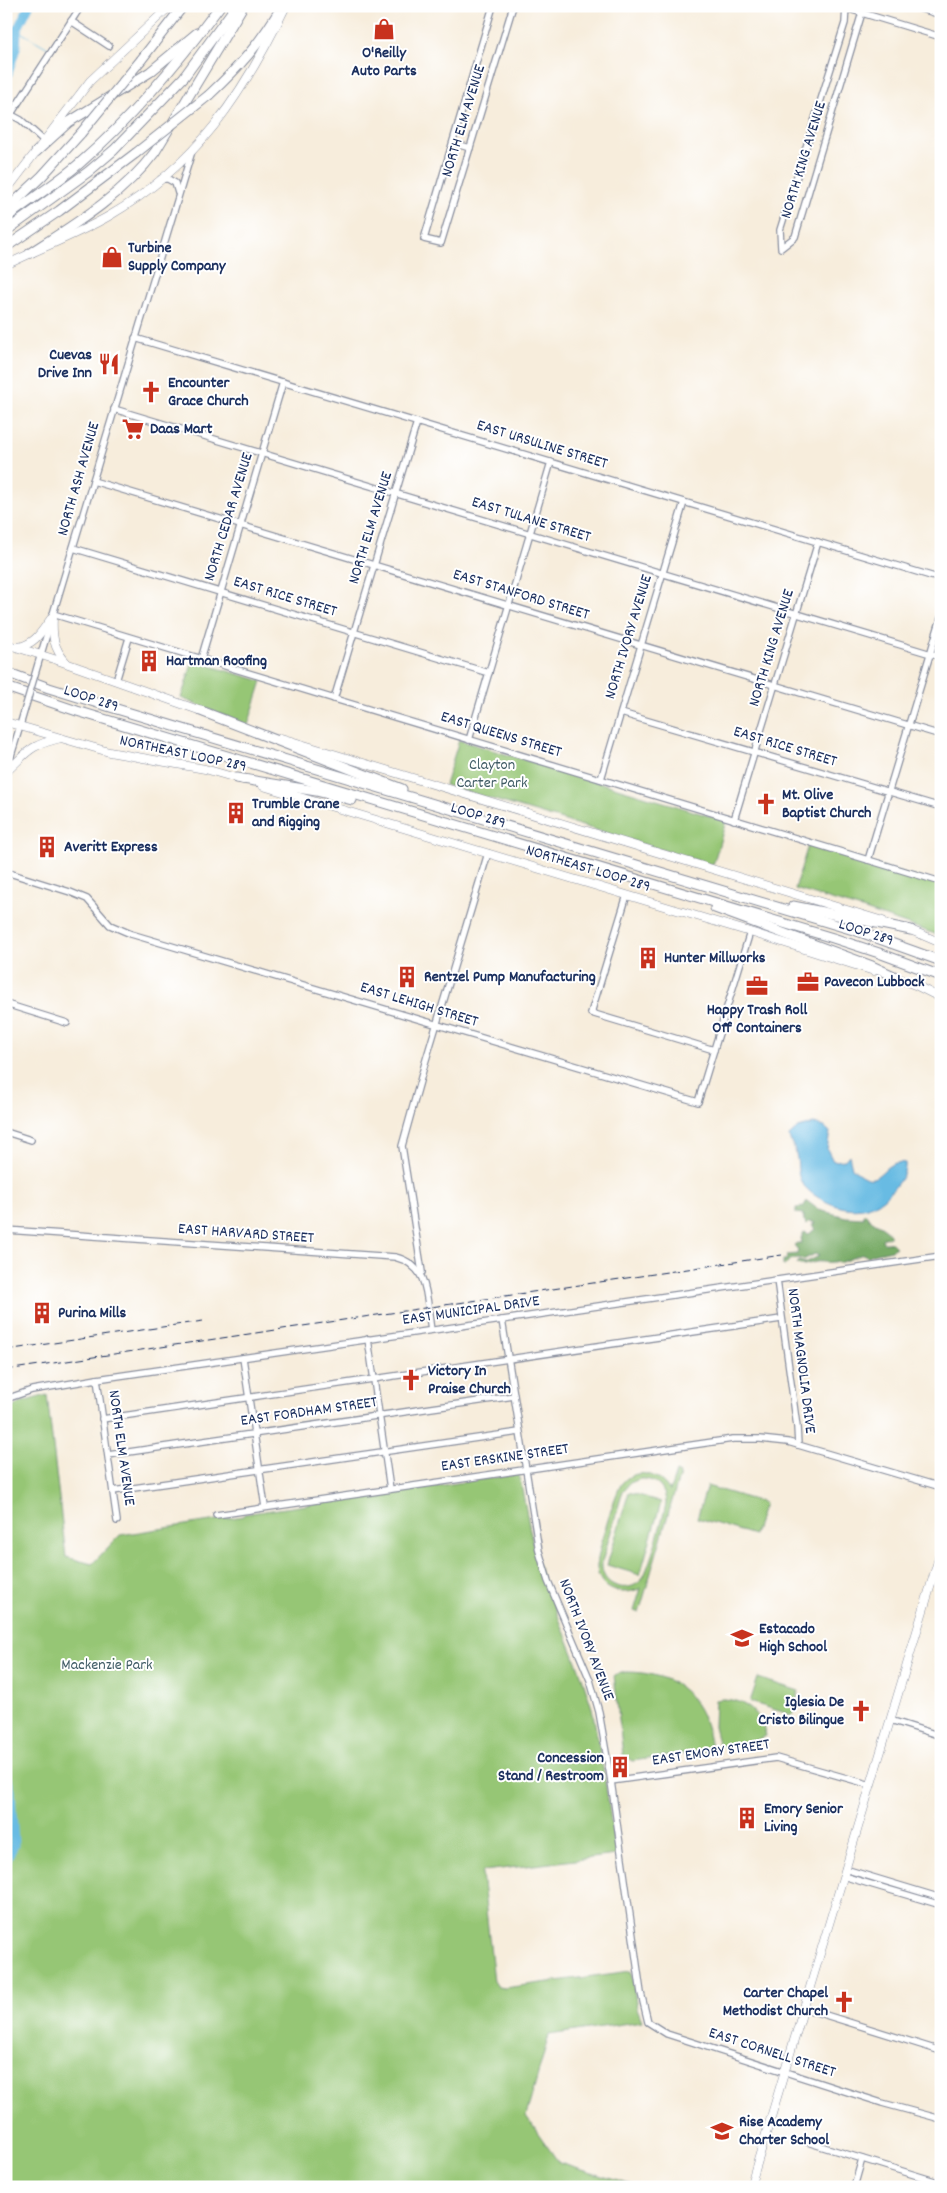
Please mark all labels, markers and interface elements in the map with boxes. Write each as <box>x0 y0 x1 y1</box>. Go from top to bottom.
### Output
shop icon: O'Reilly Auto Parts <box>371 16 397 42</box>
place label: O'Reilly Auto Parts <box>351 42 417 83</box>
street label: NORTH ELM AVENUE <box>436 61 492 180</box>
street label: NORTH KING AVENUE <box>775 98 833 222</box>
place label: Turbine Supply Company <box>128 237 227 278</box>
shop icon: Turbine Supply Company <box>99 244 125 270</box>
place label: Cuevas Drive Inn <box>38 344 92 385</box>
restaurant icon: Cuevas Drive Inn <box>96 351 122 377</box>
place label: Encounter Grace Church <box>168 372 248 413</box>
church icon: Encounter Grace Church <box>138 379 164 405</box>
street label: EAST URSULINE STREET <box>474 414 611 476</box>
supermarket icon: Daas Mart <box>120 416 146 442</box>
place label: Daas Mart <box>150 418 212 441</box>
street label: NORTH ASH AVENUE <box>52 419 106 539</box>
street label: NORTH CEDAR AVENUE <box>199 449 260 584</box>
street label: NORTH ELM AVENUE <box>343 468 399 587</box>
street label: EAST TULANE STREET <box>469 491 594 549</box>
street label: EAST STANFORD STREET <box>450 563 593 627</box>
street label: EAST RICE STREET <box>231 570 340 624</box>
street label: NORTH IVORY AVENUE <box>599 571 659 702</box>
street label: NORTH KING AVENUE <box>743 586 801 710</box>
building icon: Hartman Roofing <box>136 648 162 674</box>
place label: Hartman Roofing <box>166 650 267 673</box>
street label: LOOP 289 <box>61 679 121 719</box>
street label: EAST QUEENS STREET <box>438 706 565 765</box>
street label: EAST RICE STREET <box>731 720 840 774</box>
street label: NORTHEAST LOOP 289 <box>117 729 249 779</box>
park label: Clayton Carter Park <box>456 754 528 795</box>
place label: Mt. Olive Baptist Church <box>782 784 871 825</box>
church icon: Mt. Olive Baptist Church <box>753 791 779 817</box>
place label: Trumble Crane and Rigging <box>252 793 339 834</box>
street label: LOOP 289 <box>448 797 508 835</box>
building icon: Trumble Crane and Rigging <box>223 800 249 826</box>
building icon: Averitt Express <box>34 834 60 860</box>
place label: Averitt Express <box>64 836 158 859</box>
street label: NORTHEAST LOOP 289 <box>523 839 653 899</box>
street label: LOOP 289 <box>836 913 896 953</box>
building icon: Hunter Millworks <box>635 945 661 971</box>
place label: Hunter Millworks <box>664 947 766 970</box>
building icon: Rentzel Pump Manufacturing <box>394 964 420 990</box>
place label: Rentzel Pump Manufacturing <box>424 966 596 989</box>
office icon: Pavecon Lubbock <box>795 969 821 995</box>
place label: Pavecon Lubbock <box>824 971 925 994</box>
office icon: Happy Trash Roll Off Containers <box>744 973 770 999</box>
street label: EAST LEHIGH STREET <box>357 976 481 1034</box>
place label: Happy Trash Roll Off Containers <box>707 999 808 1040</box>
street label: EAST HARVARD STREET <box>177 1218 315 1250</box>
street label: NORTH MAGNOLIA DRIVE <box>781 1287 821 1436</box>
street label: EAST MUNICIPAL DRIVE <box>401 1290 542 1332</box>
building icon: Purina Mills <box>29 1300 55 1326</box>
place label: Purina Mills <box>58 1302 127 1325</box>
place label: Victory In Praise Church <box>428 1360 511 1401</box>
church icon: Victory In Praise Church <box>398 1367 424 1393</box>
street label: NORTH ELM AVENUE <box>102 1389 141 1508</box>
street label: EAST FORDHAM STREET <box>239 1391 379 1433</box>
street label: EAST ERSKINE STREET <box>440 1438 571 1478</box>
street label: NORTH IVORY AVENUE <box>552 1576 620 1705</box>
place label: Estacado High School <box>759 1618 827 1659</box>
school or university icon: Estacado High School <box>729 1625 755 1651</box>
park label: Mackenzie Park <box>61 1654 153 1677</box>
place label: Iglesia De Cristo Bilingue <box>758 1691 844 1732</box>
church icon: Iglesia De Cristo Bilingue <box>848 1698 874 1724</box>
street label: EAST EMORY STREET <box>651 1733 772 1773</box>
place label: Concession Stand / Restroom <box>498 1747 604 1788</box>
building icon: Concession Stand / Restroom <box>607 1754 633 1780</box>
place label: Emory Senior Living <box>764 1798 844 1839</box>
building icon: Emory Senior Living <box>734 1805 760 1831</box>
place label: Carter Chapel Methodist Church <box>723 1982 828 2023</box>
church icon: Carter Chapel Methodist Church <box>831 1989 857 2015</box>
street label: EAST CORNELL STREET <box>706 2022 839 2085</box>
place label: Rise Academy Charter School <box>739 2111 829 2152</box>
school or university icon: Rise Academy Charter School <box>709 2118 735 2144</box>

